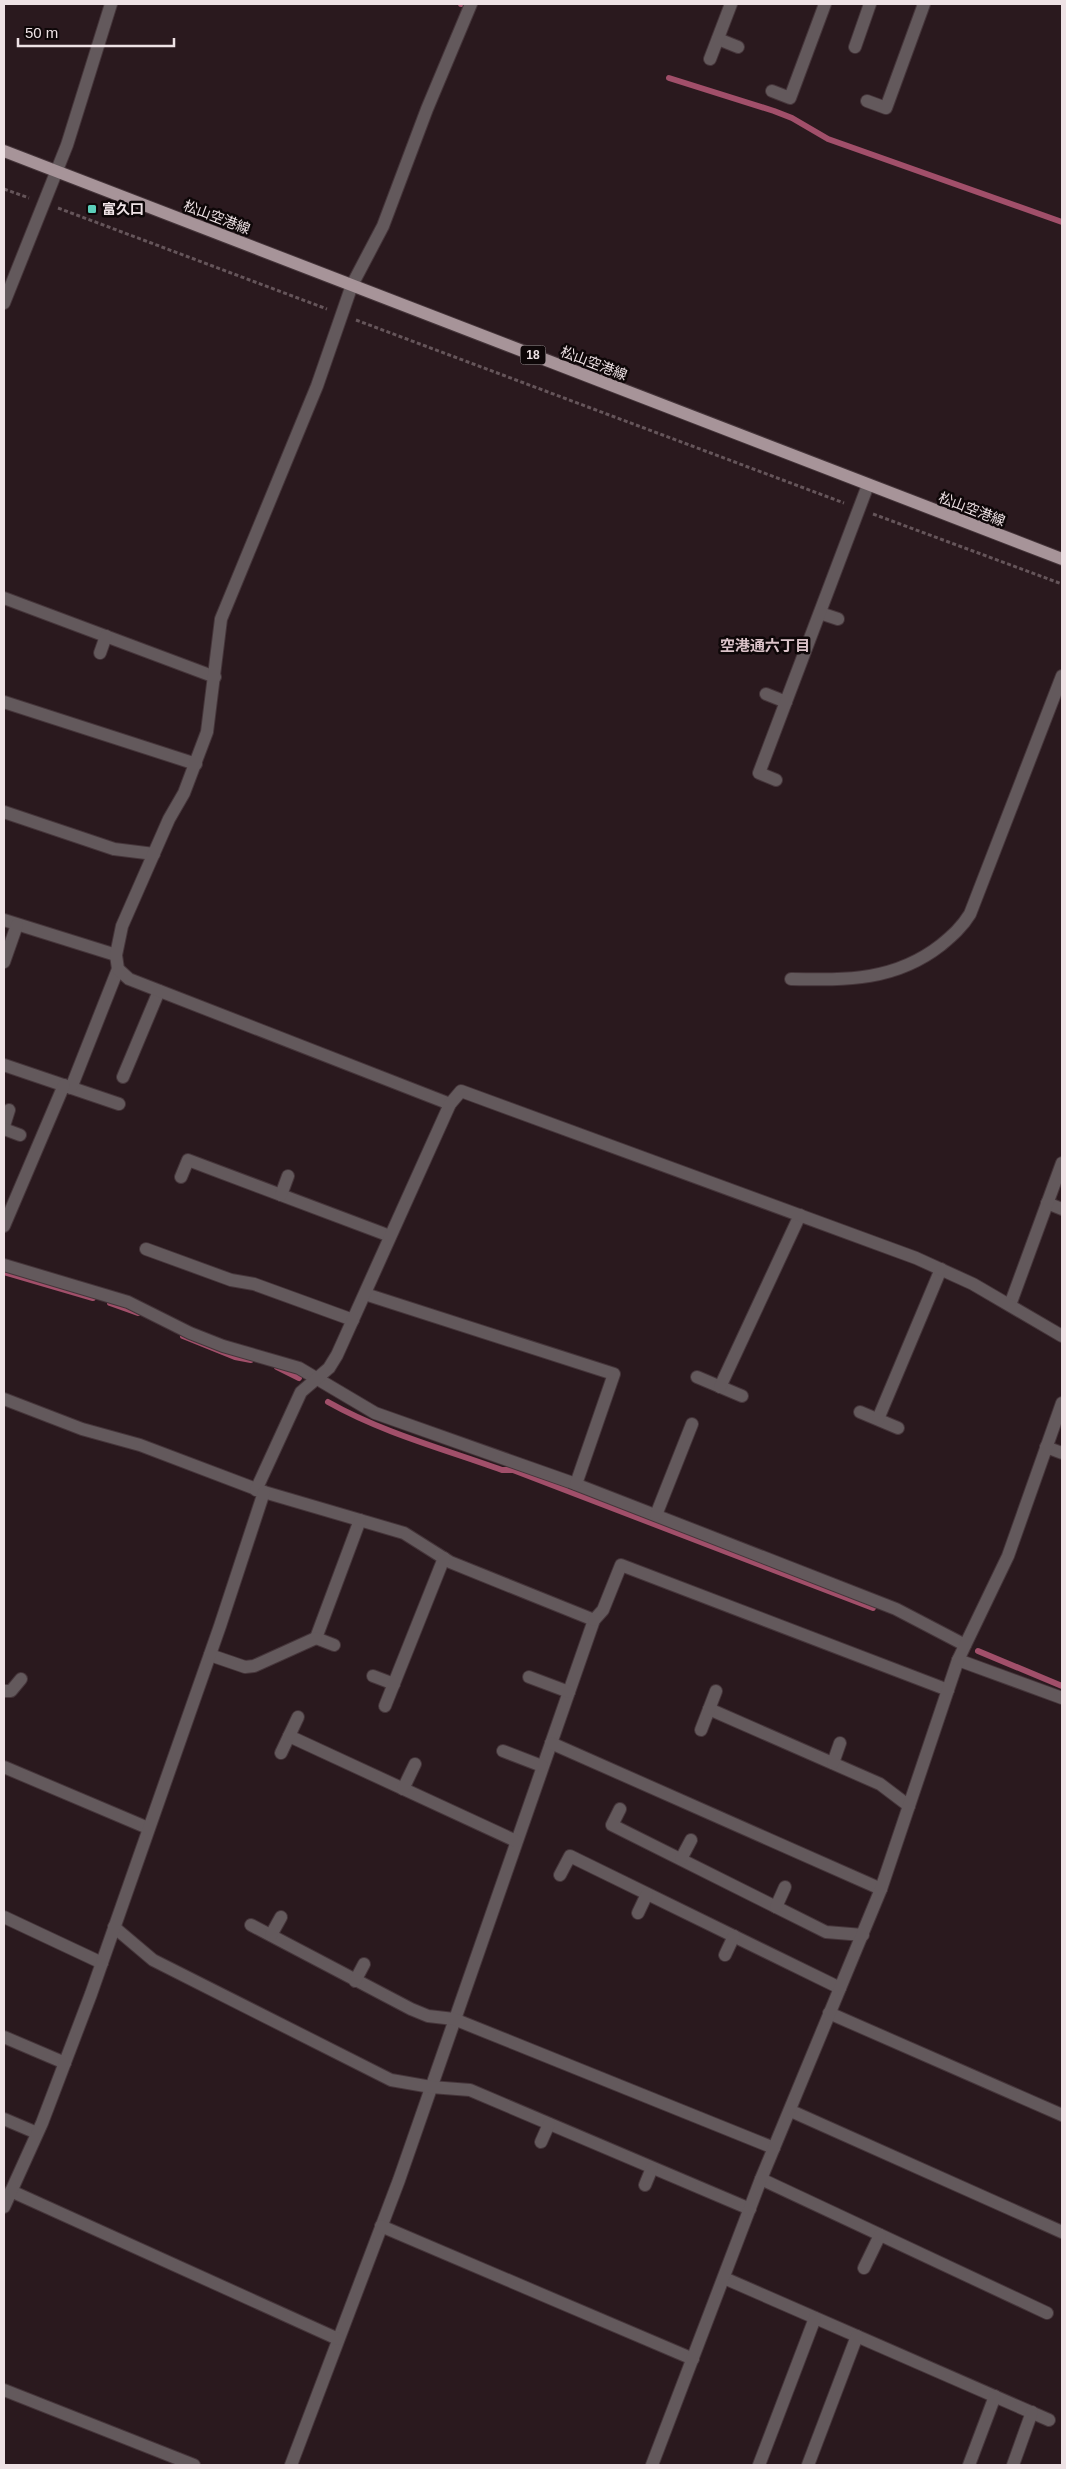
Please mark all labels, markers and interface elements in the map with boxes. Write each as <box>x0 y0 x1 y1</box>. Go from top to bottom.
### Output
scale bar <box>18 15 174 47</box>
text: 50 m <box>25 24 58 41</box>
street label: 松山空港線 <box>181 197 253 237</box>
place label: 富久口 <box>102 201 144 217</box>
marker: 富久口 <box>86 203 98 215</box>
street label: 松山空港線 <box>558 343 630 383</box>
road number: 18 <box>520 346 546 364</box>
street label: 松山空港線 <box>936 489 1008 529</box>
district label: 空港通六丁目 <box>720 637 810 654</box>

